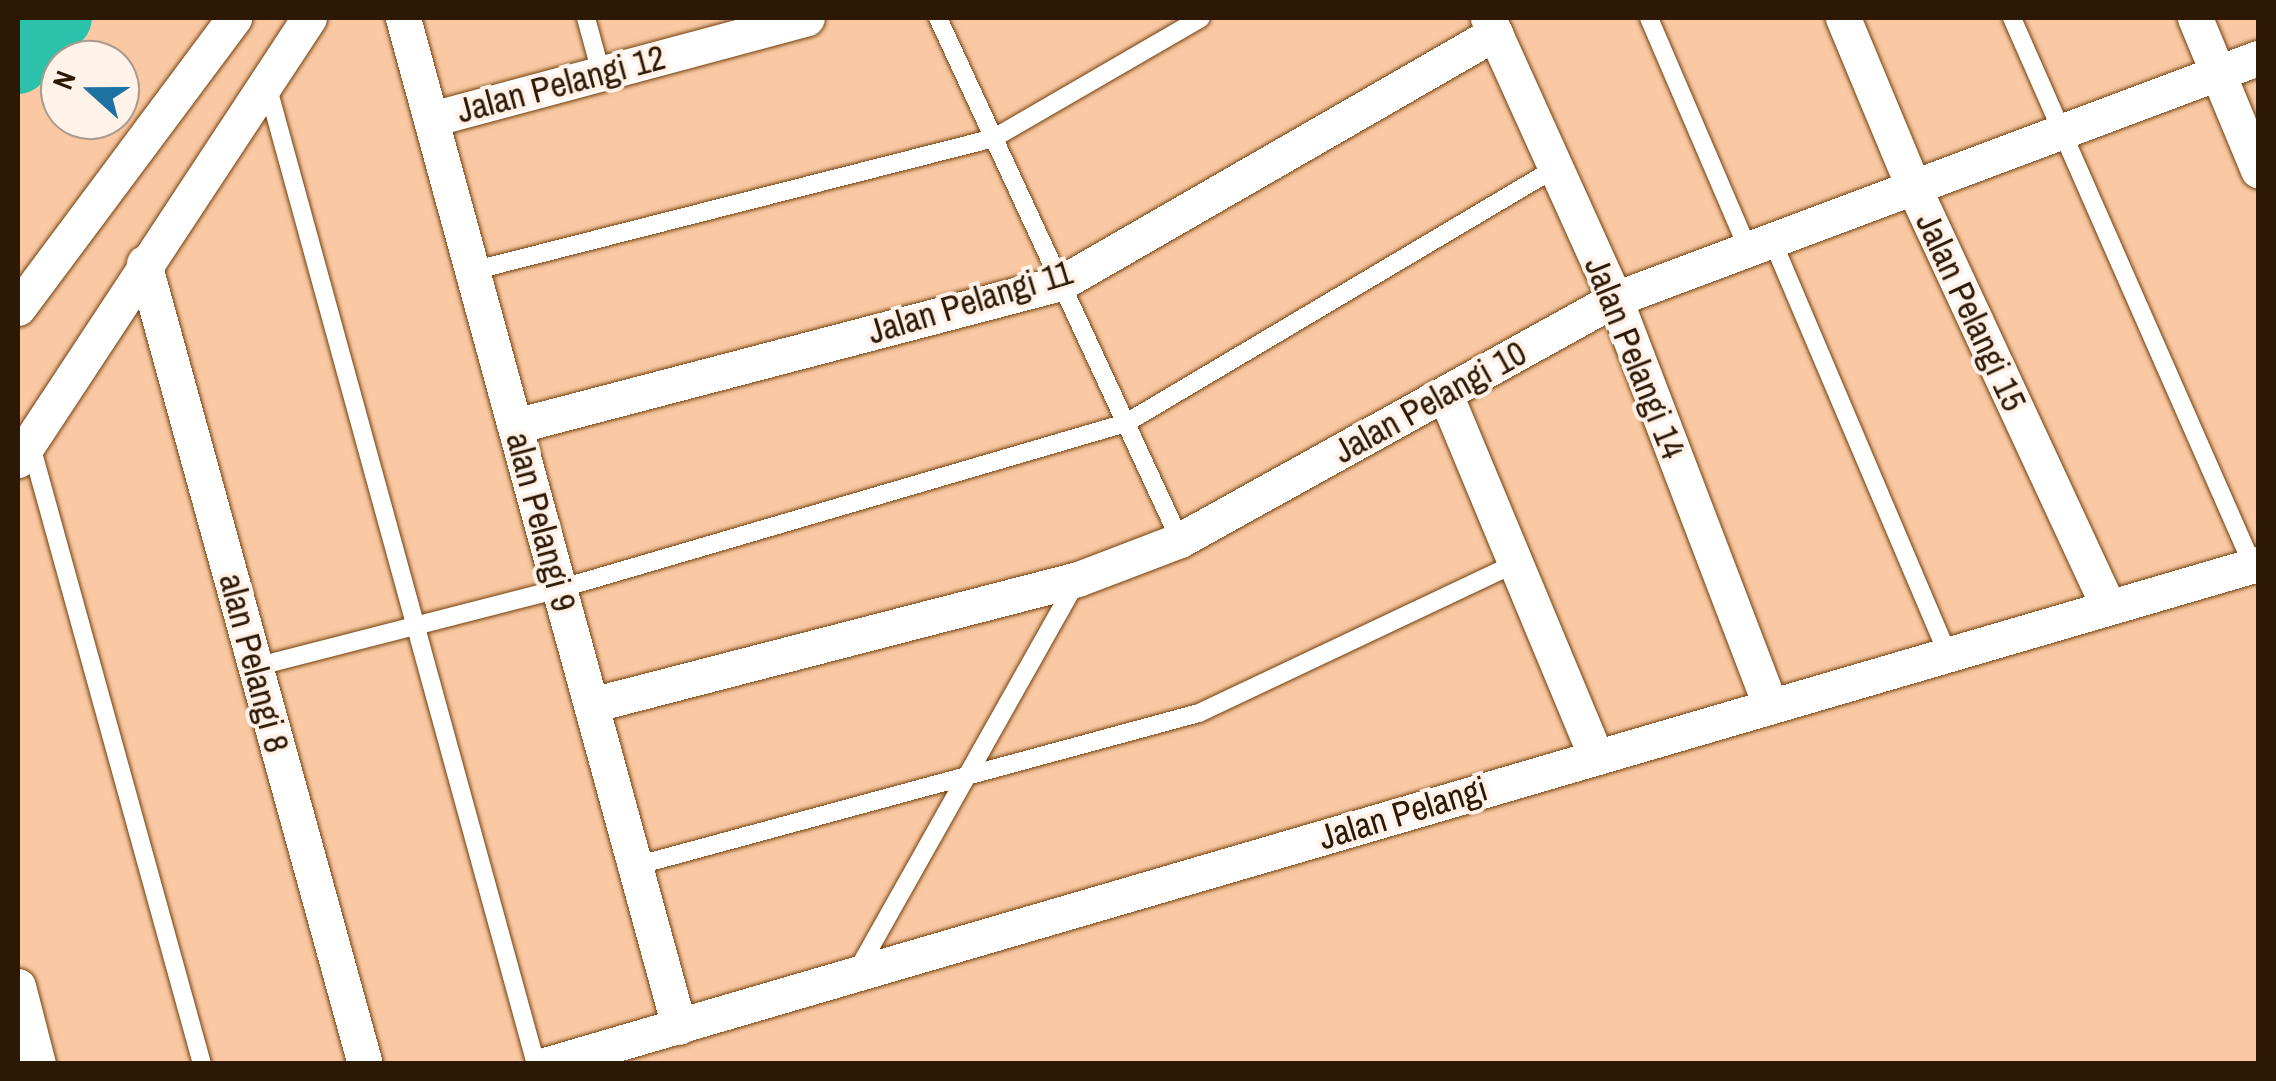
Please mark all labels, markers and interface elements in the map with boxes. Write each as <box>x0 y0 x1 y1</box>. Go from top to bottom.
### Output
street label: Jalan Pelangi 12 <box>452 36 670 132</box>
north arrow <box>40 40 140 140</box>
text: N <box>43 65 85 95</box>
street label: Jalan Pelangi 15 <box>1907 206 2035 418</box>
street label: Jalan Pelangi 11 <box>863 251 1077 353</box>
street label: Jalan Pelangi 14 <box>1575 251 1695 465</box>
street label: Jalan Pelangi 10 <box>1326 332 1534 472</box>
street label: alan Pelangi 9 <box>497 428 585 616</box>
street label: alan Pelangi 8 <box>210 569 298 757</box>
street label: Jalan Pelangi <box>1314 767 1492 859</box>

